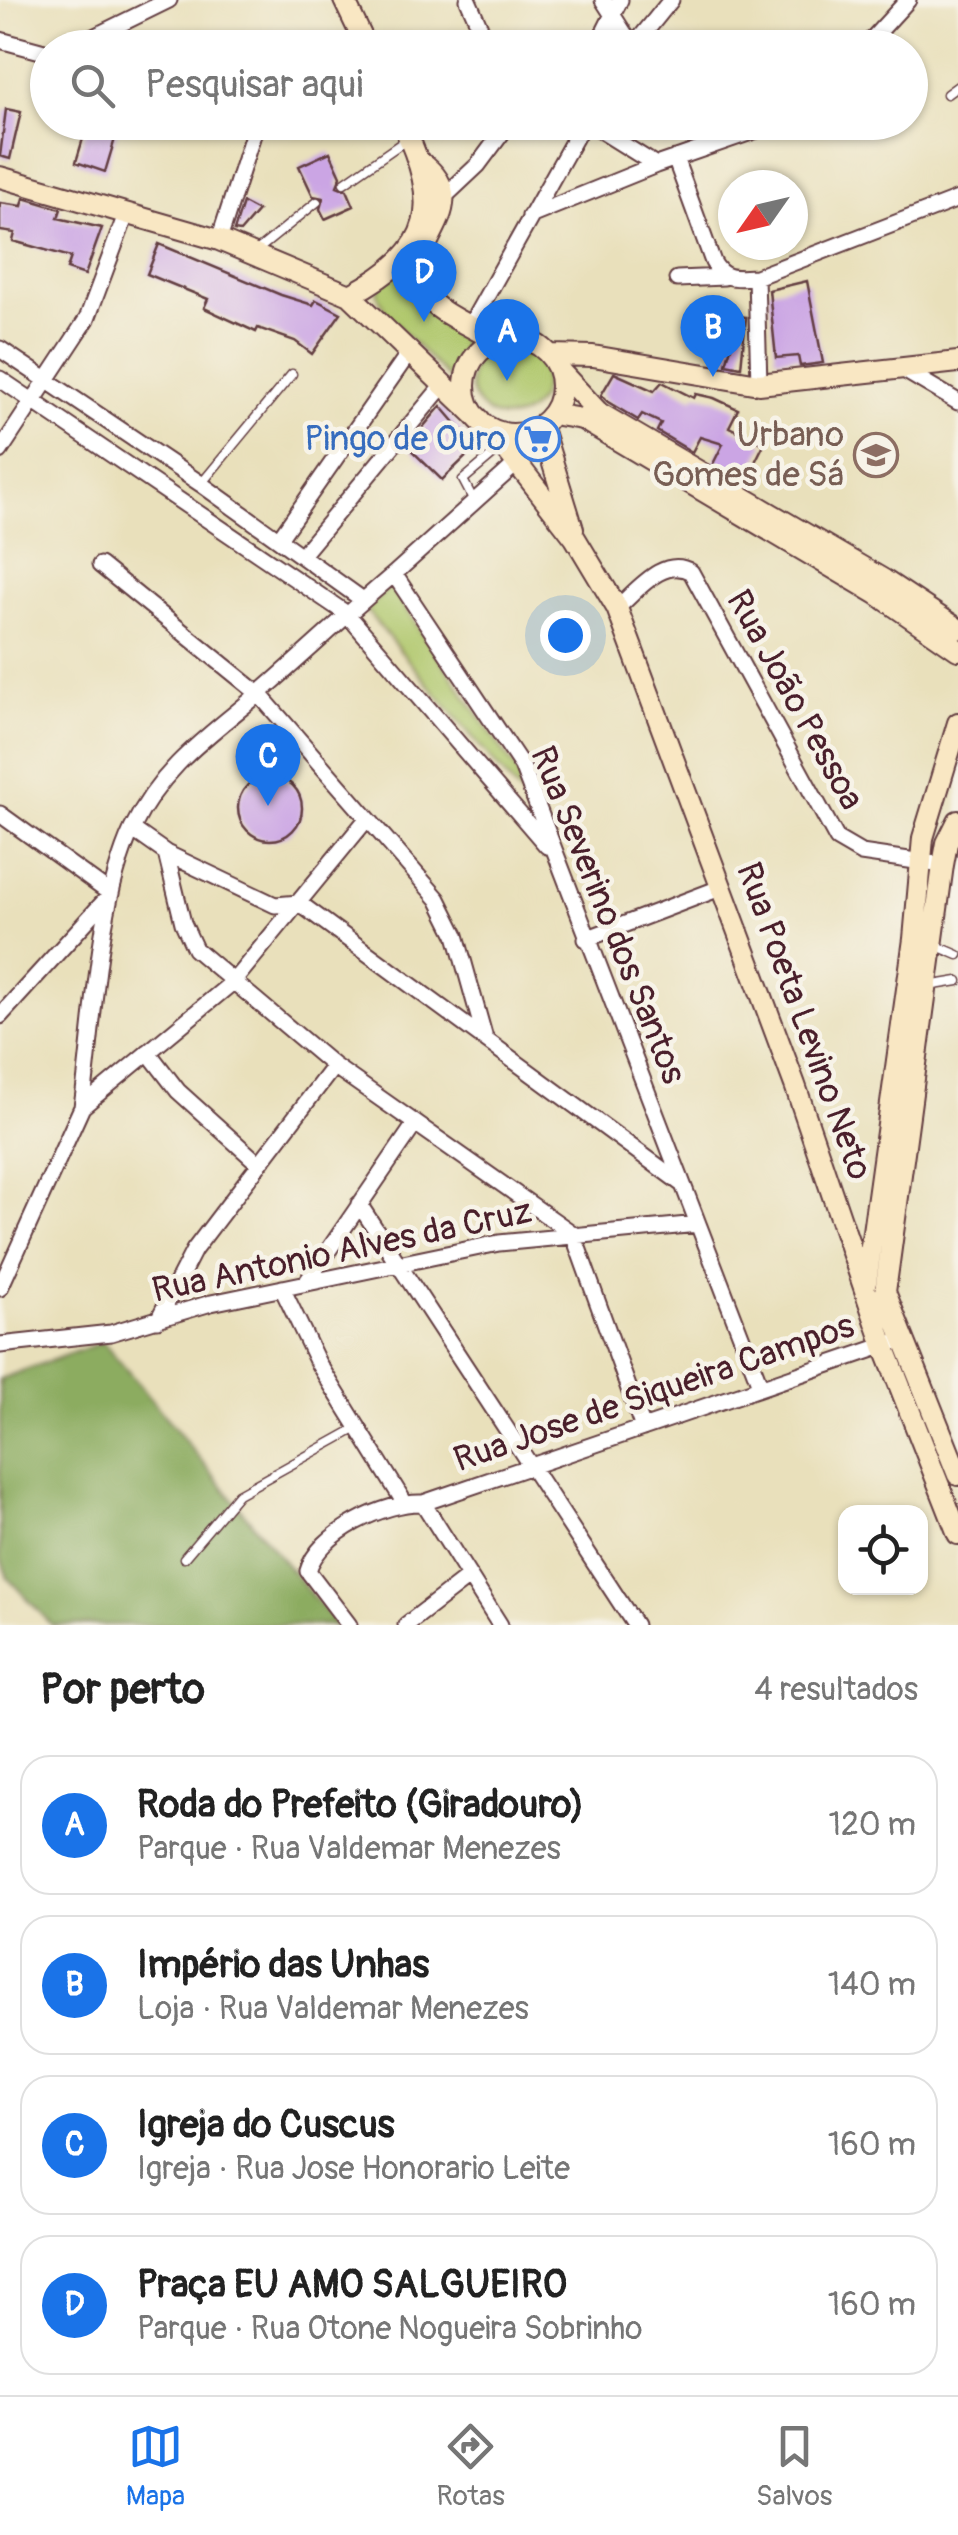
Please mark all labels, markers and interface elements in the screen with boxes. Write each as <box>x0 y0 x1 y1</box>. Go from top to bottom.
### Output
search box <box>30 30 928 140</box>
icon: search <box>65 58 120 113</box>
text: Pesquisar aqui <box>145 61 363 109</box>
north arrow <box>718 170 808 260</box>
pin: D <box>392 240 456 322</box>
pin: B <box>680 294 746 377</box>
pin: A <box>474 298 540 381</box>
place label: Urbano Gomes de Sá <box>652 413 844 497</box>
supermarket icon: Pingo de Ouro <box>515 416 561 462</box>
place label: Pingo de Ouro <box>304 417 506 461</box>
school or university icon: Urbano Gomes de Sá <box>853 432 899 478</box>
street label: Rua João Pessoa <box>716 582 874 818</box>
your location <box>540 610 591 661</box>
pin: C <box>236 724 300 806</box>
street label: Rua Severino dos Santos <box>520 740 696 1090</box>
street label: Rua Poeta Levino Neto <box>726 856 882 1186</box>
street label: Rua Antonio Alves da Cruz <box>148 1189 536 1313</box>
street label: Rua Jose de Siqueira Campos <box>448 1304 860 1482</box>
map controls <box>838 1505 928 1595</box>
button: locate <box>838 1505 928 1595</box>
text: Por perto <box>40 1664 205 1716</box>
text: 4 resultados <box>754 1670 918 1710</box>
text: Roda do Prefeito (Giradouro) <box>137 1781 584 1829</box>
text: A <box>64 1805 85 1845</box>
text: 120 m <box>828 1805 916 1845</box>
text: Parque · Rua Valdemar Menezes <box>137 1829 561 1869</box>
text: Império das Unhas <box>137 1941 429 1989</box>
text: B <box>65 1965 84 2005</box>
text: 140 m <box>828 1965 916 2005</box>
text: Loja · Rua Valdemar Menezes <box>137 1989 529 2029</box>
text: Igreja do Cuscus <box>137 2101 395 2149</box>
text: C <box>65 2125 84 2165</box>
text: 160 m <box>828 2125 916 2165</box>
text: Igreja · Rua Jose Honorario Leite <box>137 2149 570 2189</box>
text: Praça EU AMO SALGUEIRO <box>137 2261 567 2309</box>
text: D <box>64 2285 85 2325</box>
text: 160 m <box>828 2285 916 2325</box>
text: Parque · Rua Otone Nogueira Sobrinho <box>137 2309 643 2349</box>
tab: Mapa <box>126 2419 185 2514</box>
tab: Rotas <box>437 2419 505 2514</box>
tab: Salvos <box>756 2419 832 2514</box>

